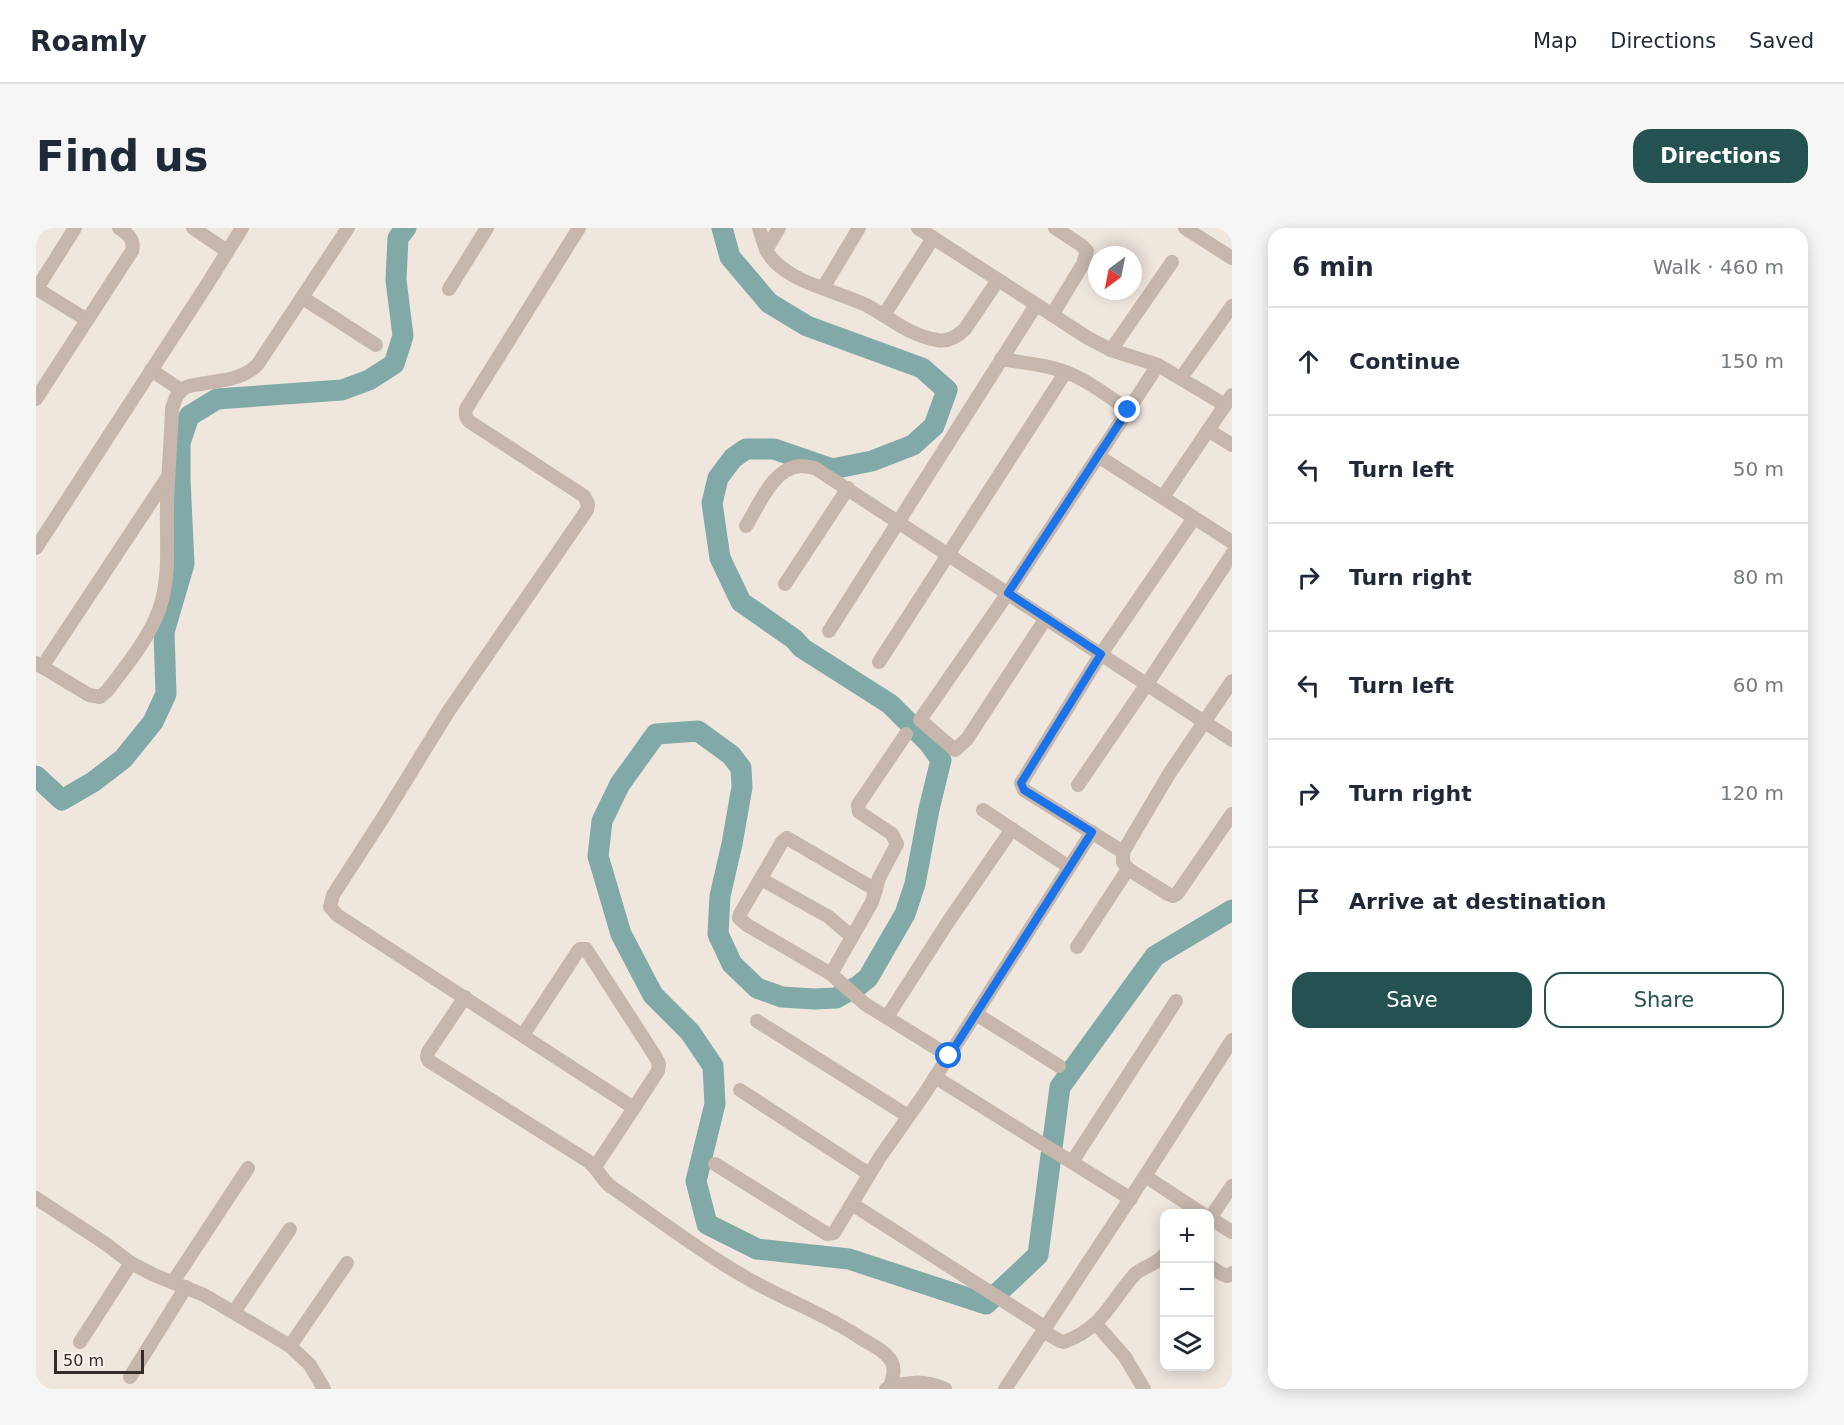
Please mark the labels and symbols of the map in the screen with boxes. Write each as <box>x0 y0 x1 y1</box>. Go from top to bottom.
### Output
north arrow <box>1088 246 1142 300</box>
route end <box>1114 396 1140 422</box>
route start <box>935 1042 961 1068</box>
scale bar <box>54 1347 144 1374</box>

